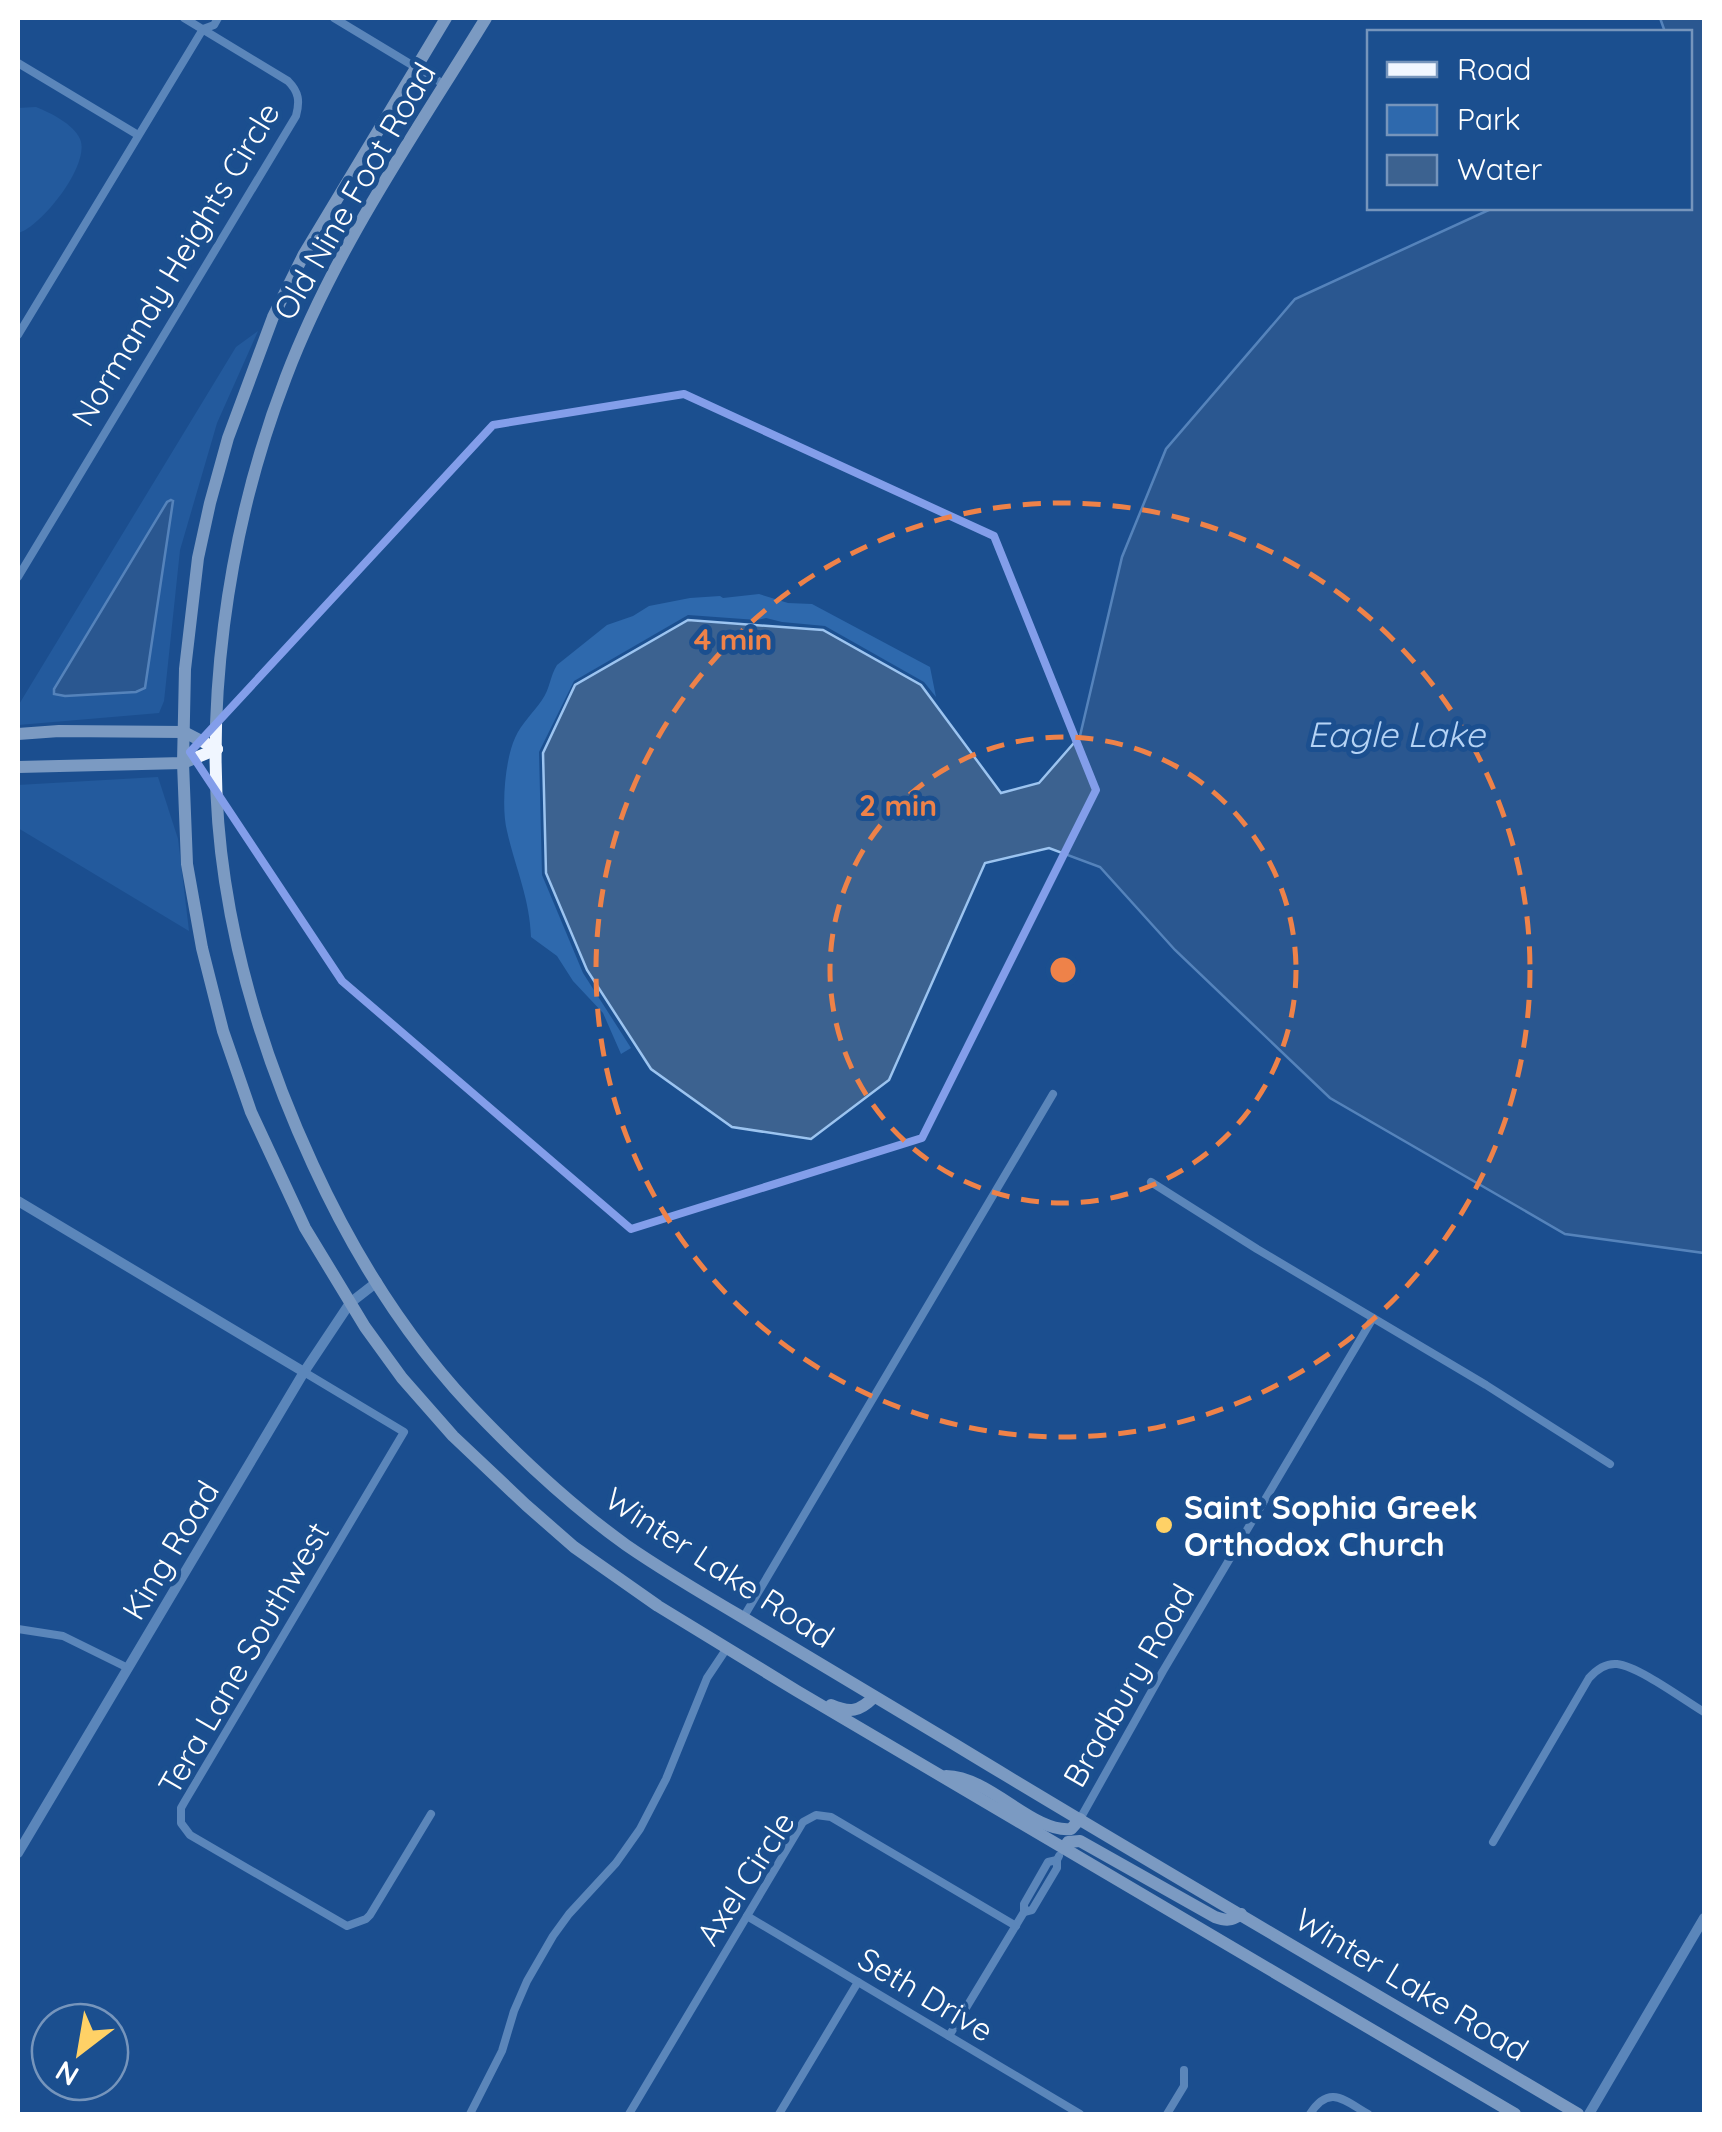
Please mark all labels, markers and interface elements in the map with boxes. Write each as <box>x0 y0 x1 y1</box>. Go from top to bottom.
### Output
legend <box>1367 30 1692 210</box>
text: Road <box>1457 50 1531 88</box>
street label: Old Nine Foot Road <box>264 55 444 327</box>
street label: Normandy Heights Circle <box>62 95 288 433</box>
text: Park <box>1457 100 1521 138</box>
text: Water <box>1457 150 1543 188</box>
text: 4 min <box>694 620 772 658</box>
water label: Eagle Lake <box>1307 712 1486 756</box>
text: 2 min <box>859 786 937 824</box>
centre of rings <box>1045 952 1081 988</box>
street label: King Road <box>113 1473 227 1627</box>
street label: Winter Lake Road <box>598 1478 842 1656</box>
place label: Saint Sophia Greek Orthodox Church <box>1184 1487 1478 1564</box>
marker: Saint Sophia Greek Orthodox Church <box>1153 1514 1175 1536</box>
street label: Tera Lane Southwest <box>149 1515 337 1801</box>
street label: Bradbury Road <box>1054 1576 1202 1794</box>
street label: Axel Circle <box>687 1804 803 1952</box>
street label: Winter Lake Road <box>1288 1899 1536 2069</box>
street label: Seth Drive <box>851 1938 1001 2050</box>
north arrow <box>30 2002 130 2102</box>
text: N <box>49 2054 85 2094</box>

